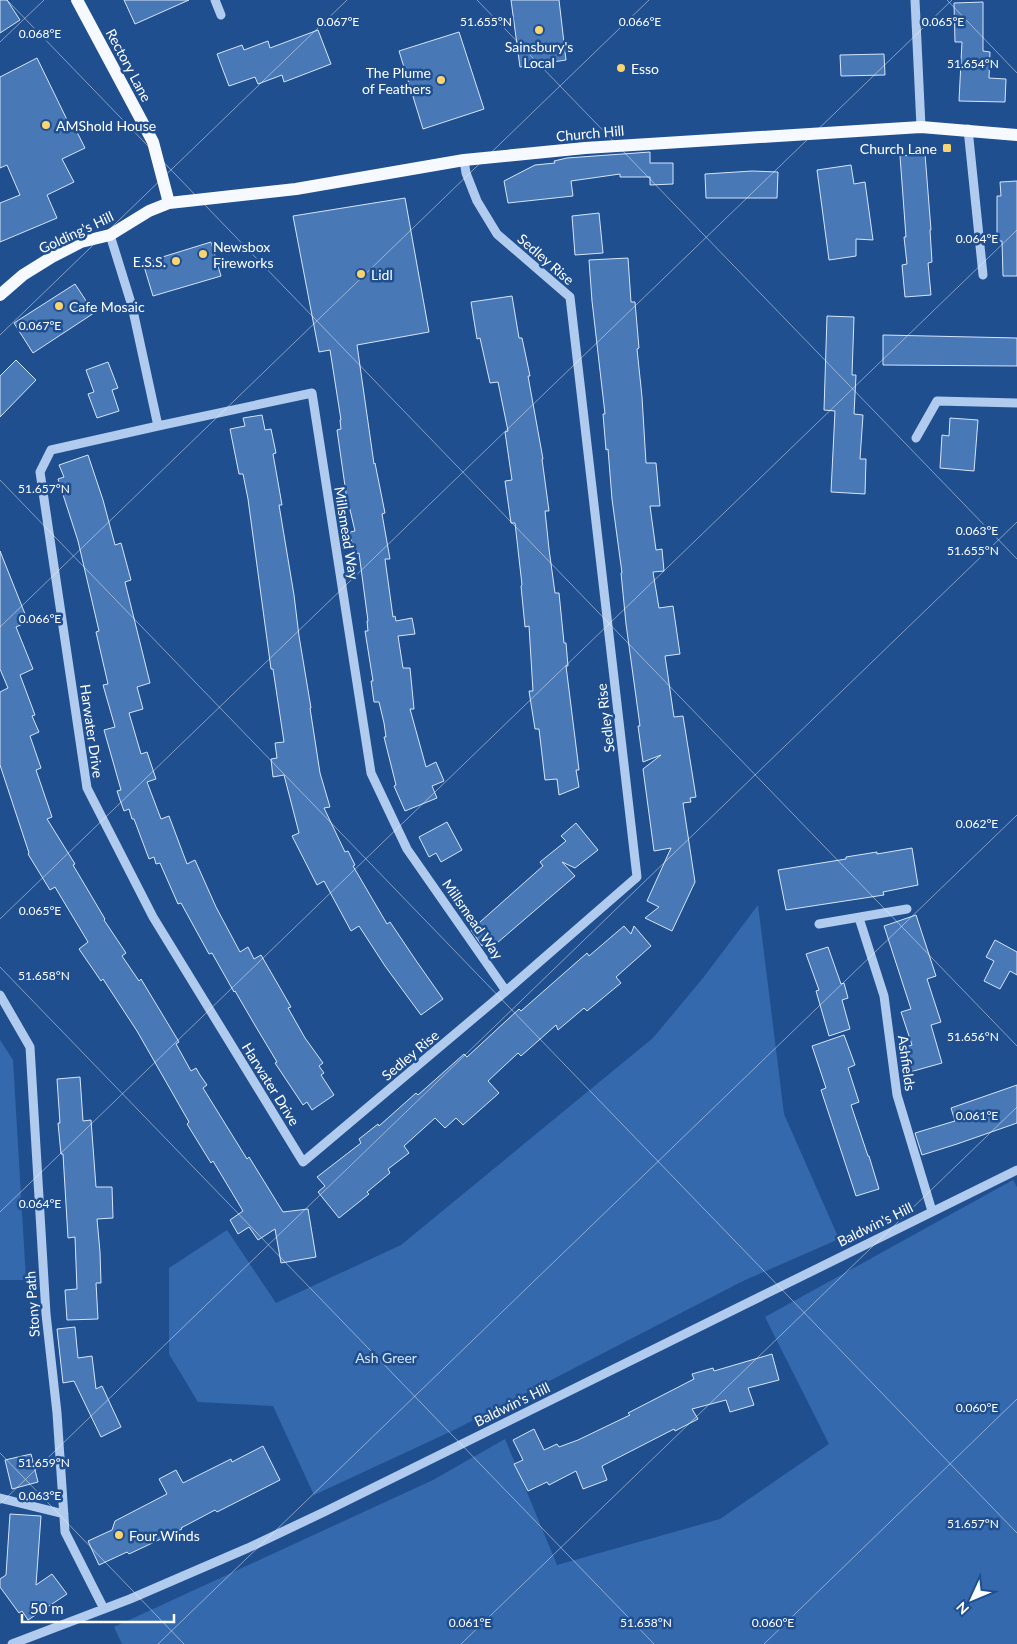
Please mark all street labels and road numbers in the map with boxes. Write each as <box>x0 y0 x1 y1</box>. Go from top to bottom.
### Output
street label: Rectory Lane <box>103 26 155 104</box>
street label: Church Hill <box>555 122 625 144</box>
street label: Golding's Hill <box>36 207 116 257</box>
street label: Sedley Rise <box>514 230 578 288</box>
street label: Millsmead Way <box>331 485 363 581</box>
street label: Harwater Drive <box>77 683 107 779</box>
street label: Sedley Rise <box>592 683 618 753</box>
street label: Millsmead Way <box>439 876 507 963</box>
street label: Sedley Rise <box>378 1026 442 1084</box>
street label: Ashfields <box>895 1034 919 1092</box>
street label: Harwater Drive <box>239 1039 303 1129</box>
street label: Baldwin's Hill <box>834 1198 916 1250</box>
street label: Stony Path <box>21 1270 43 1338</box>
street label: Baldwin's Hill <box>471 1378 553 1430</box>

